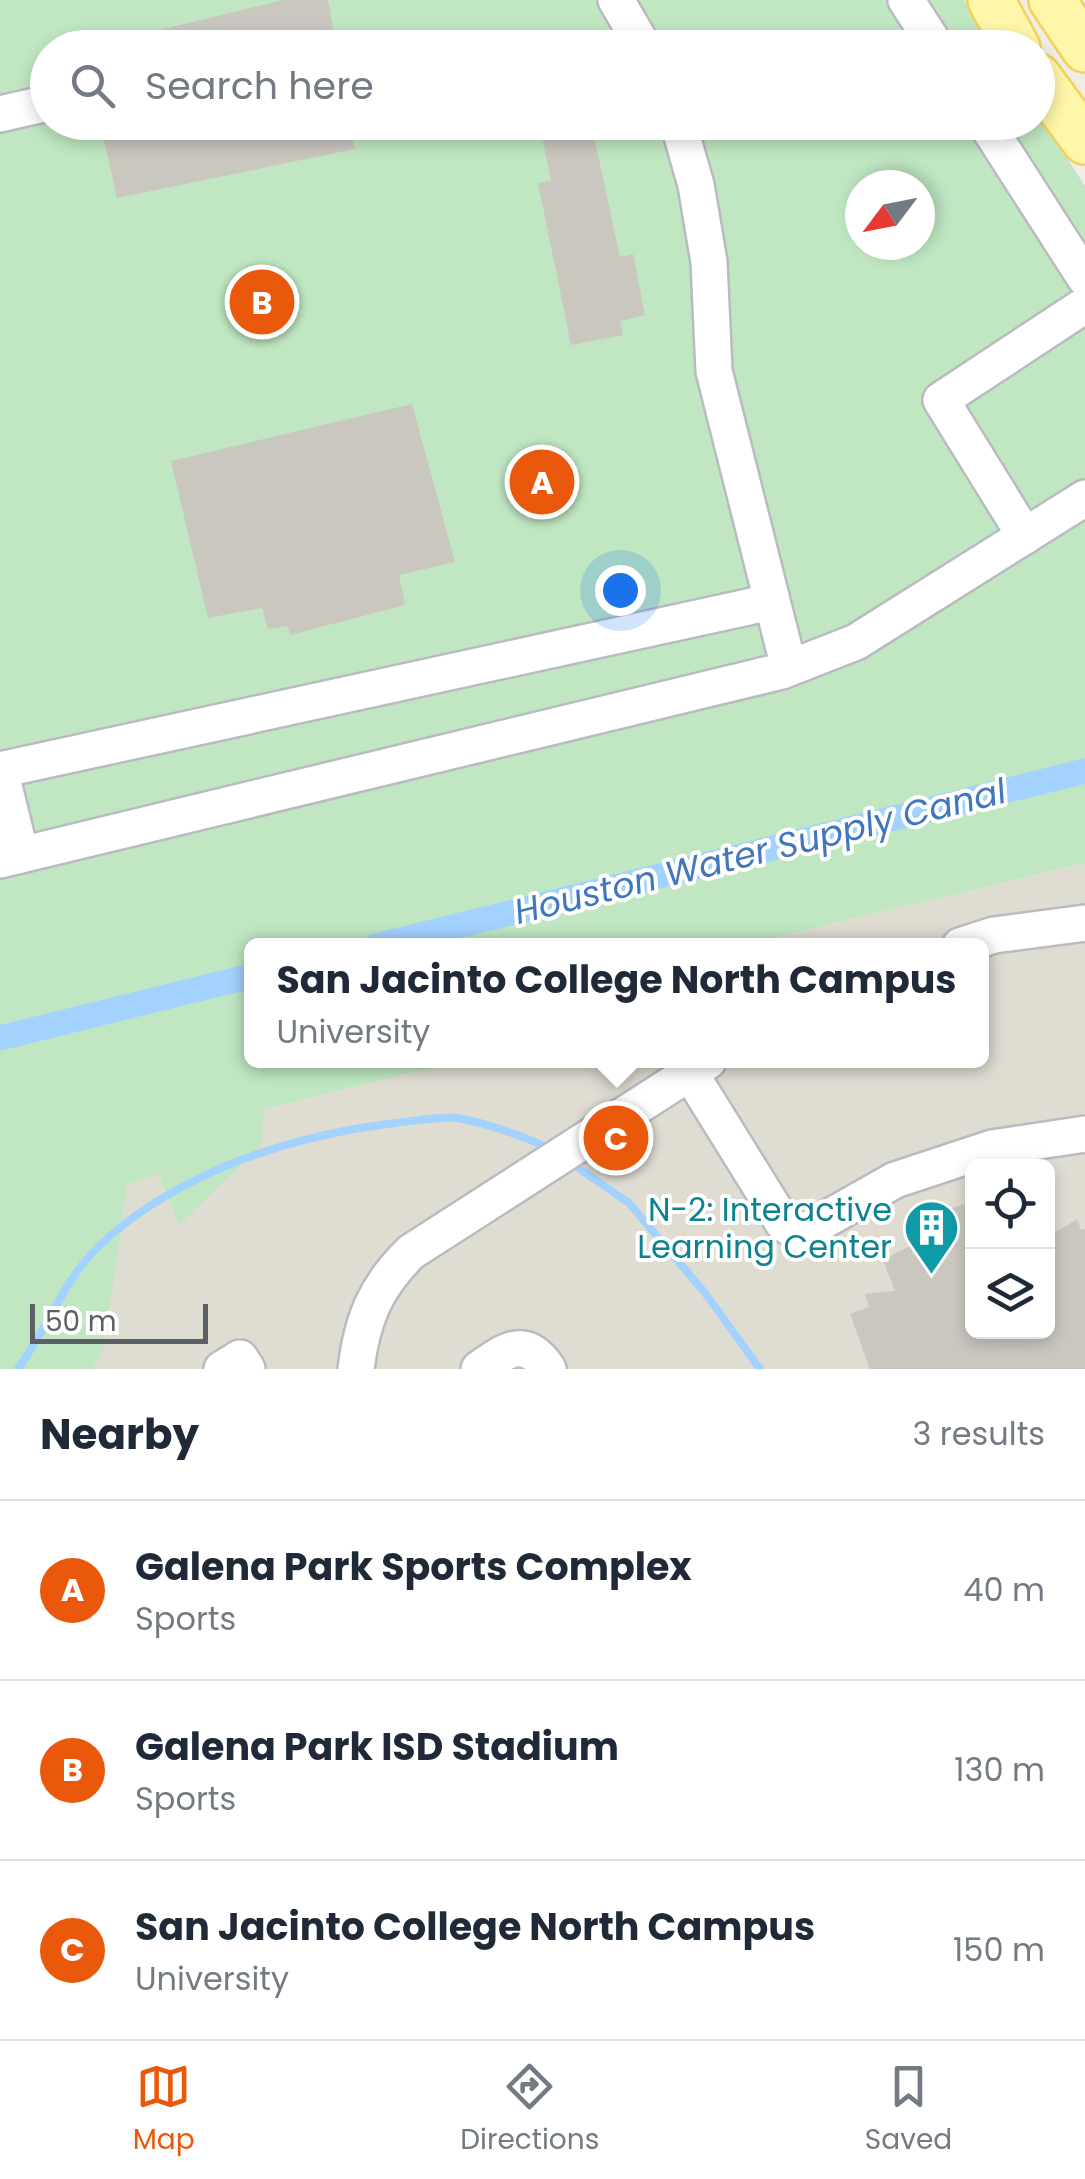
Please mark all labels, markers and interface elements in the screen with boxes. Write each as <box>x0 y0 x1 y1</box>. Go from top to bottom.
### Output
search box <box>30 30 1055 140</box>
icon: search <box>65 58 120 113</box>
text: Search here <box>145 59 374 112</box>
north arrow <box>845 170 935 260</box>
pin: B <box>230 264 294 340</box>
pin: A <box>510 444 574 520</box>
your location <box>595 565 646 616</box>
water label: Houston Water Supply Canal <box>509 766 1011 936</box>
popup <box>244 938 989 1068</box>
text: San Jacinto College North Campus <box>276 953 957 1006</box>
text: University <box>276 1009 430 1054</box>
pin: C <box>584 1100 648 1176</box>
map controls <box>965 1159 1055 1339</box>
button: locate <box>965 1159 1055 1249</box>
place label: N-2: Interactive Learning Center <box>637 1187 892 1269</box>
building icon: N-2: Interactive Learning Center <box>901 1197 961 1276</box>
button: layers <box>965 1249 1055 1339</box>
scale bar <box>30 1299 208 1344</box>
text: 50 m <box>45 1302 116 1341</box>
text: Nearby <box>40 1405 199 1464</box>
text: 3 results <box>912 1411 1045 1456</box>
text: Galena Park Sports Complex <box>135 1540 692 1593</box>
text: A <box>61 1567 84 1612</box>
text: 40 m <box>963 1567 1045 1612</box>
text: Sports <box>135 1596 236 1641</box>
text: Galena Park ISD Stadium <box>135 1720 619 1773</box>
text: B <box>62 1747 83 1792</box>
text: 130 m <box>954 1747 1045 1792</box>
text: Sports <box>135 1776 236 1821</box>
text: San Jacinto College North Campus <box>135 1900 815 1953</box>
text: C <box>60 1927 85 1972</box>
text: 150 m <box>953 1927 1045 1972</box>
text: University <box>135 1956 289 2001</box>
tab: Map <box>133 2059 195 2161</box>
tab: Directions <box>460 2059 599 2161</box>
tab: Saved <box>865 2059 952 2161</box>

